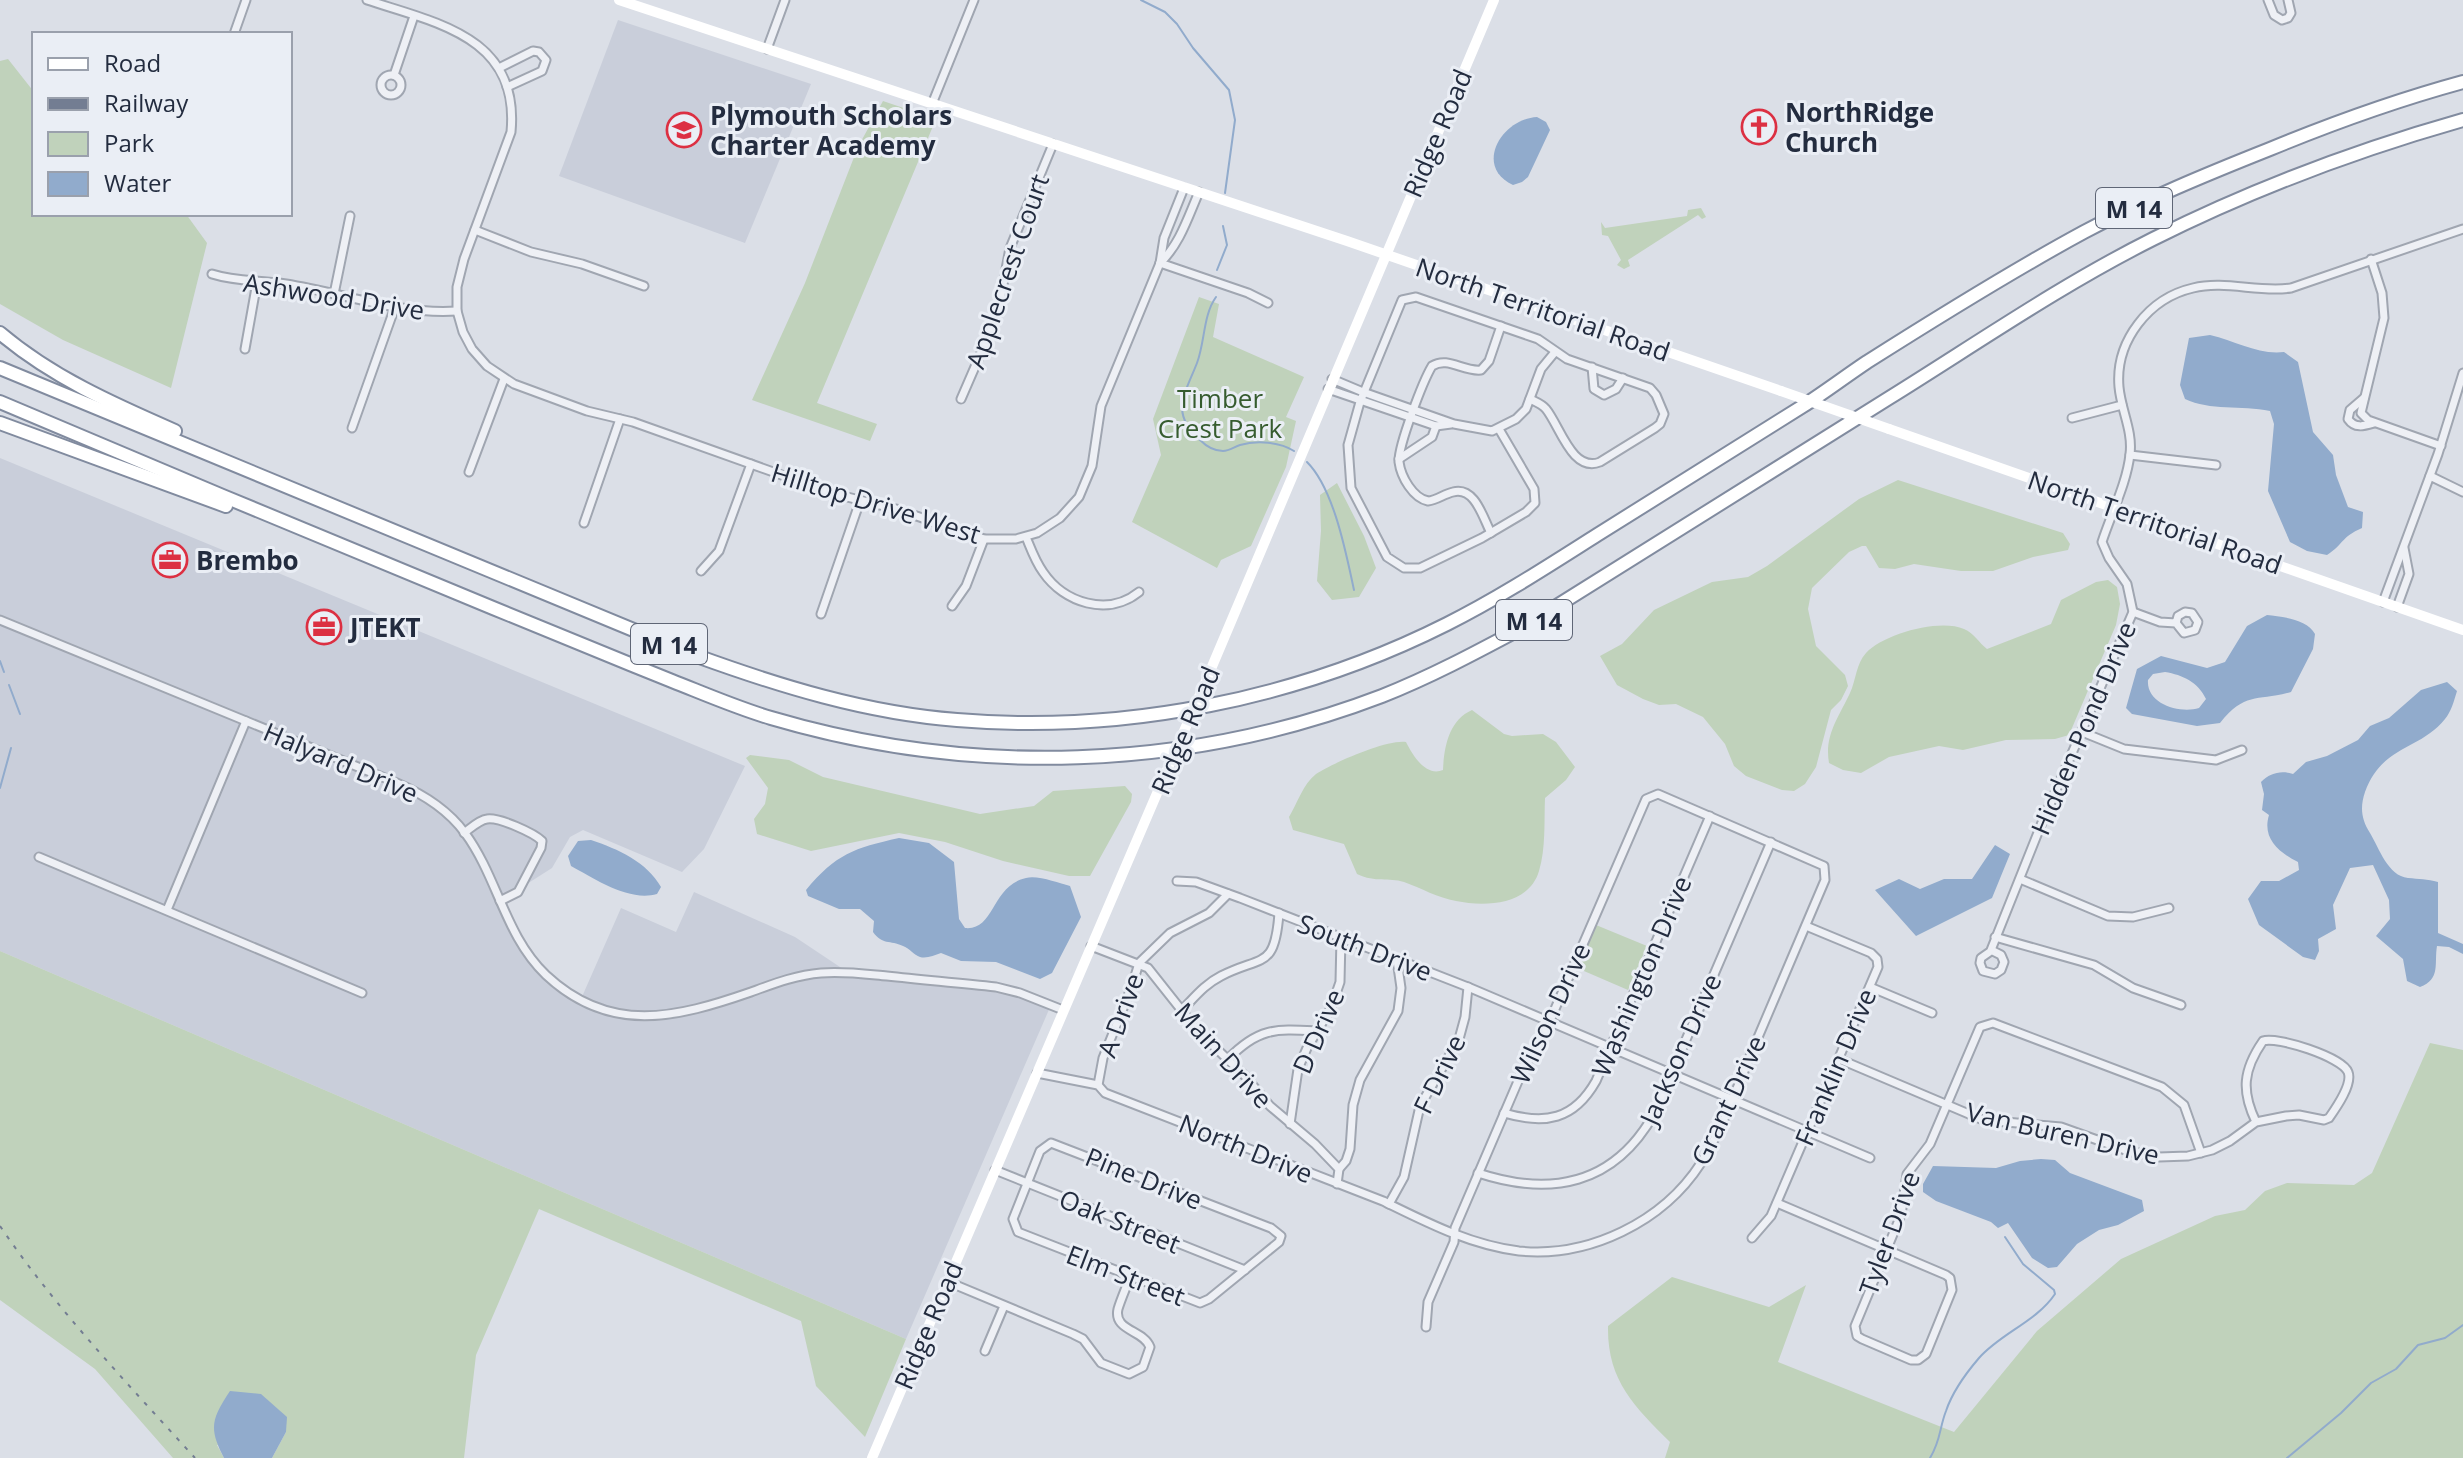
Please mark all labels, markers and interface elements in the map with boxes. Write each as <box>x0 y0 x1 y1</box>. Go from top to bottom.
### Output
legend <box>32 32 292 216</box>
text: Road <box>104 46 161 79</box>
street label: Ridge Road <box>1394 63 1480 203</box>
text: Railway <box>104 86 189 119</box>
place label: NorthRidge Church <box>1785 94 1934 160</box>
place label: Plymouth Scholars Charter Academy <box>710 97 952 163</box>
church icon: NorthRidge Church <box>1740 108 1778 146</box>
school or university icon: Plymouth Scholars Charter Academy <box>665 111 703 149</box>
text: Park <box>104 126 155 159</box>
text: Water <box>104 166 172 199</box>
street label: Applecrest Court <box>957 169 1057 373</box>
road number: M 14 <box>2096 188 2172 228</box>
street label: North Territorial Road <box>1411 249 1675 369</box>
street label: Ashwood Drive <box>241 264 427 328</box>
park label: Timber Crest Park <box>1158 380 1283 446</box>
street label: Hilltop Drive West <box>767 454 985 552</box>
street label: North Territorial Road <box>2023 462 2287 582</box>
office icon: Brembo <box>151 541 189 579</box>
place label: Brembo <box>196 542 299 578</box>
road number: M 14 <box>1496 600 1572 640</box>
office icon: JTEKT <box>305 608 343 646</box>
place label: JTEKT <box>348 609 421 645</box>
street label: Hidden Pond Drive <box>2022 616 2144 840</box>
road number: M 14 <box>631 624 707 664</box>
street label: Ridge Road <box>1142 660 1228 800</box>
street label: Halyard Drive <box>258 713 424 811</box>
street label: Washington Drive <box>1582 870 1700 1082</box>
street label: South Drive <box>1293 905 1437 989</box>
street label: Wilson Drive <box>1502 937 1598 1089</box>
street label: A Drive <box>1088 968 1152 1062</box>
street label: Jackson Drive <box>1629 968 1729 1133</box>
street label: D Drive <box>1283 983 1353 1079</box>
street label: Franklin Drive <box>1786 983 1884 1151</box>
street label: Main Drive <box>1167 994 1281 1116</box>
street label: F Drive <box>1404 1028 1474 1120</box>
street label: Grant Drive <box>1682 1029 1774 1171</box>
street label: Van Buren Drive <box>1963 1093 2163 1173</box>
street label: North Drive <box>1174 1105 1318 1191</box>
street label: Pine Drive <box>1080 1138 1208 1218</box>
street label: Tyler Drive <box>1850 1166 1928 1300</box>
street label: Oak Street <box>1054 1180 1186 1262</box>
street label: Elm Street <box>1061 1236 1191 1314</box>
street label: Ridge Road <box>885 1255 971 1395</box>

